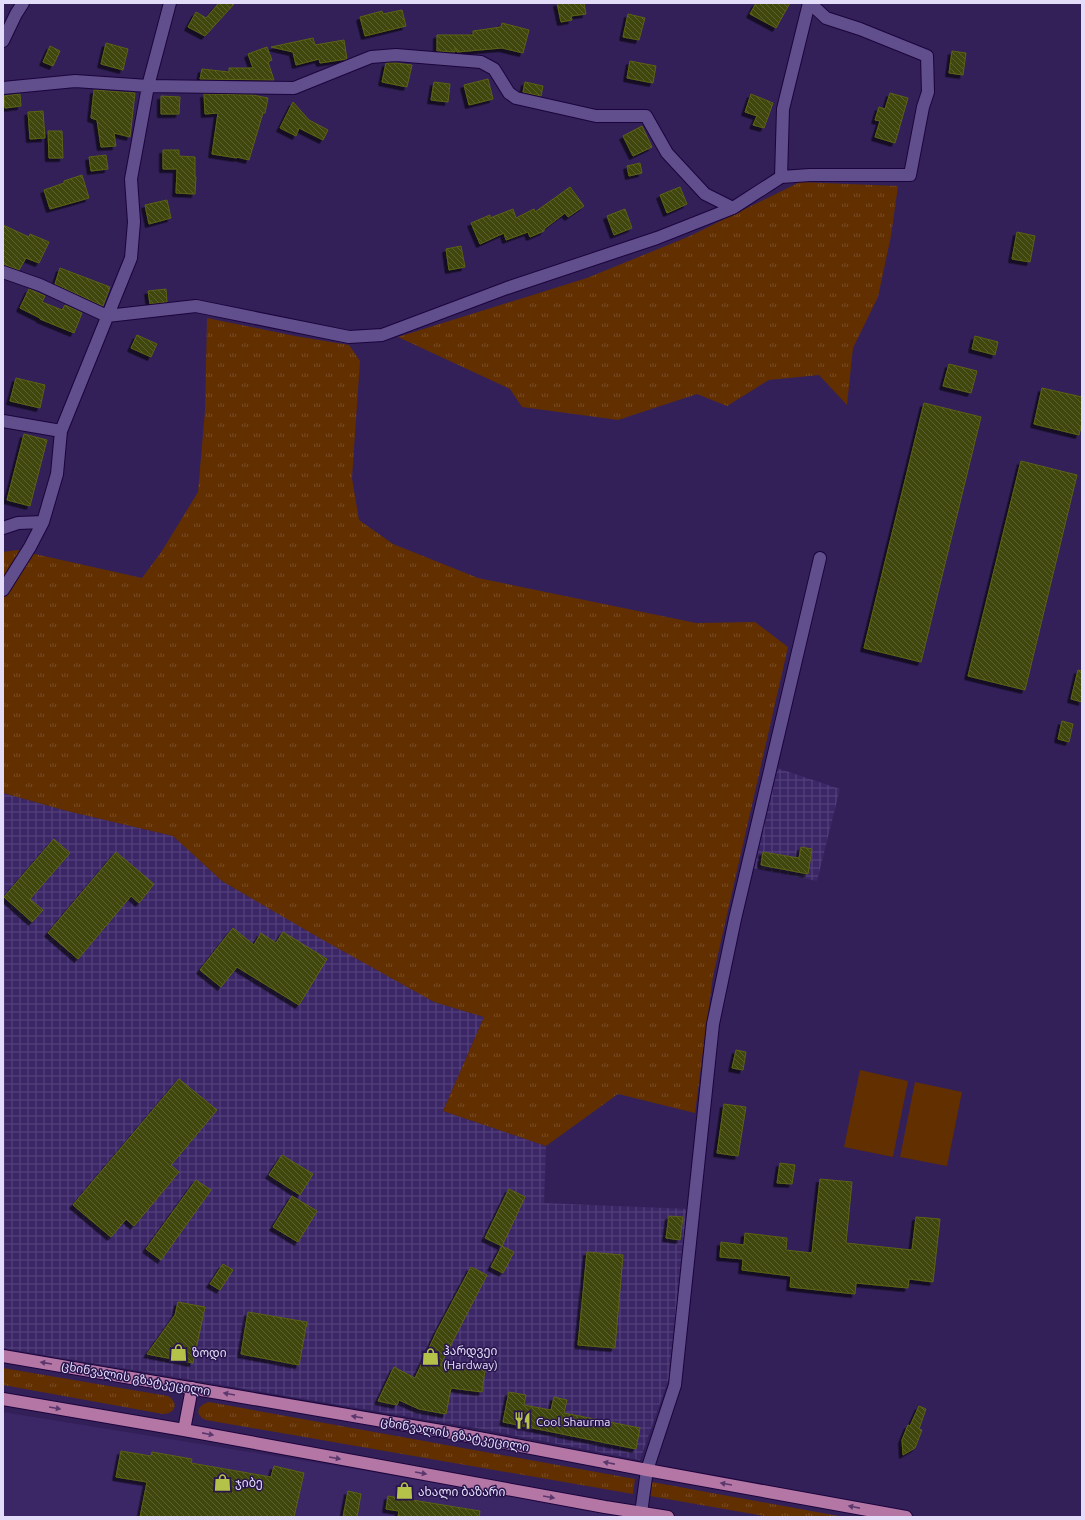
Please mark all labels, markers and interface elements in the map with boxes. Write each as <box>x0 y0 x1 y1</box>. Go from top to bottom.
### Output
shop icon: ზოდი <box>169 1342 189 1362</box>
place label: ჰარდვეი (Hardway) <box>443 1344 498 1372</box>
place label: ზოდი <box>192 1346 227 1361</box>
shop icon: ჰარდვეი (Hardway) <box>420 1347 440 1367</box>
street label: ცხინვალის გზატკეცილი <box>60 1359 211 1399</box>
one-way arrow <box>40 1360 52 1366</box>
one-way arrow <box>223 1391 235 1397</box>
one-way arrow <box>49 1405 61 1411</box>
restaurant icon: Cool Shaurma <box>513 1411 533 1431</box>
one-way arrow <box>351 1414 363 1420</box>
street label: ცხინვალის გზატკეცილი <box>379 1415 530 1455</box>
place label: Cool Shaurma <box>536 1415 611 1428</box>
one-way arrow <box>202 1431 214 1437</box>
one-way arrow <box>329 1455 342 1461</box>
one-way arrow <box>603 1459 615 1465</box>
one-way arrow <box>415 1471 427 1477</box>
shop icon: ჯიბე <box>212 1472 232 1492</box>
place label: ჯიბე <box>235 1476 263 1490</box>
shop icon: ახალი ბაზარი <box>395 1481 415 1501</box>
one-way arrow <box>720 1481 732 1487</box>
place label: ახალი ბაზარი <box>418 1485 505 1500</box>
one-way arrow <box>543 1494 555 1500</box>
one-way arrow <box>848 1504 860 1510</box>

